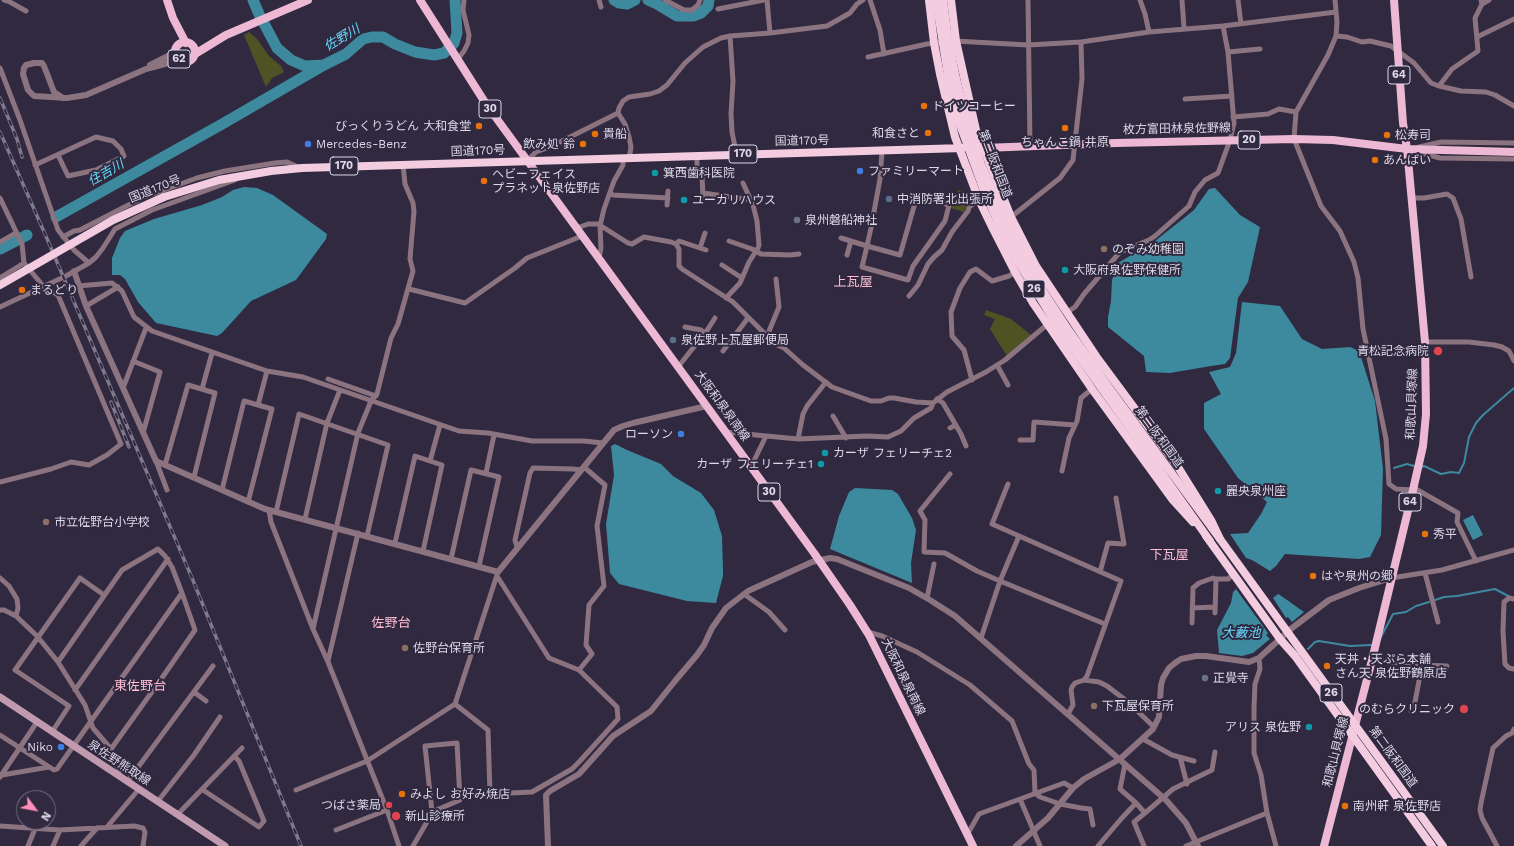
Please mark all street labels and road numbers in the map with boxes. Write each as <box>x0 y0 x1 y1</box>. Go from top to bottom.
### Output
road number: 62 <box>168 50 190 68</box>
road number: 64 <box>1388 66 1410 84</box>
road number: 30 <box>479 100 501 118</box>
street label: 枚方富田林泉佐野線 <box>1123 121 1231 137</box>
street label: 第二阪和国道 <box>975 128 1015 200</box>
road number: 20 <box>1238 131 1260 149</box>
street label: 国道170号 <box>775 133 829 149</box>
street label: 国道170号 <box>450 143 506 159</box>
road number: 170 <box>729 145 757 163</box>
road number: 170 <box>330 157 358 175</box>
street label: 国道170号 <box>127 172 183 206</box>
road number: 26 <box>1023 280 1045 298</box>
street label: 大阪和泉泉南線 <box>691 368 753 444</box>
street label: 和歌山貝塚線 <box>1404 368 1420 440</box>
street label: 第二阪和国道 <box>1132 404 1186 470</box>
road number: 30 <box>758 483 780 501</box>
road number: 64 <box>1399 493 1421 511</box>
street label: 大阪和泉泉南線 <box>878 636 928 718</box>
road number: 26 <box>1320 684 1342 702</box>
street label: 和歌山貝塚線 <box>1320 715 1352 789</box>
street label: 第二阪和国道 <box>1366 724 1420 790</box>
street label: 泉佐野熊取線 <box>85 737 153 789</box>

